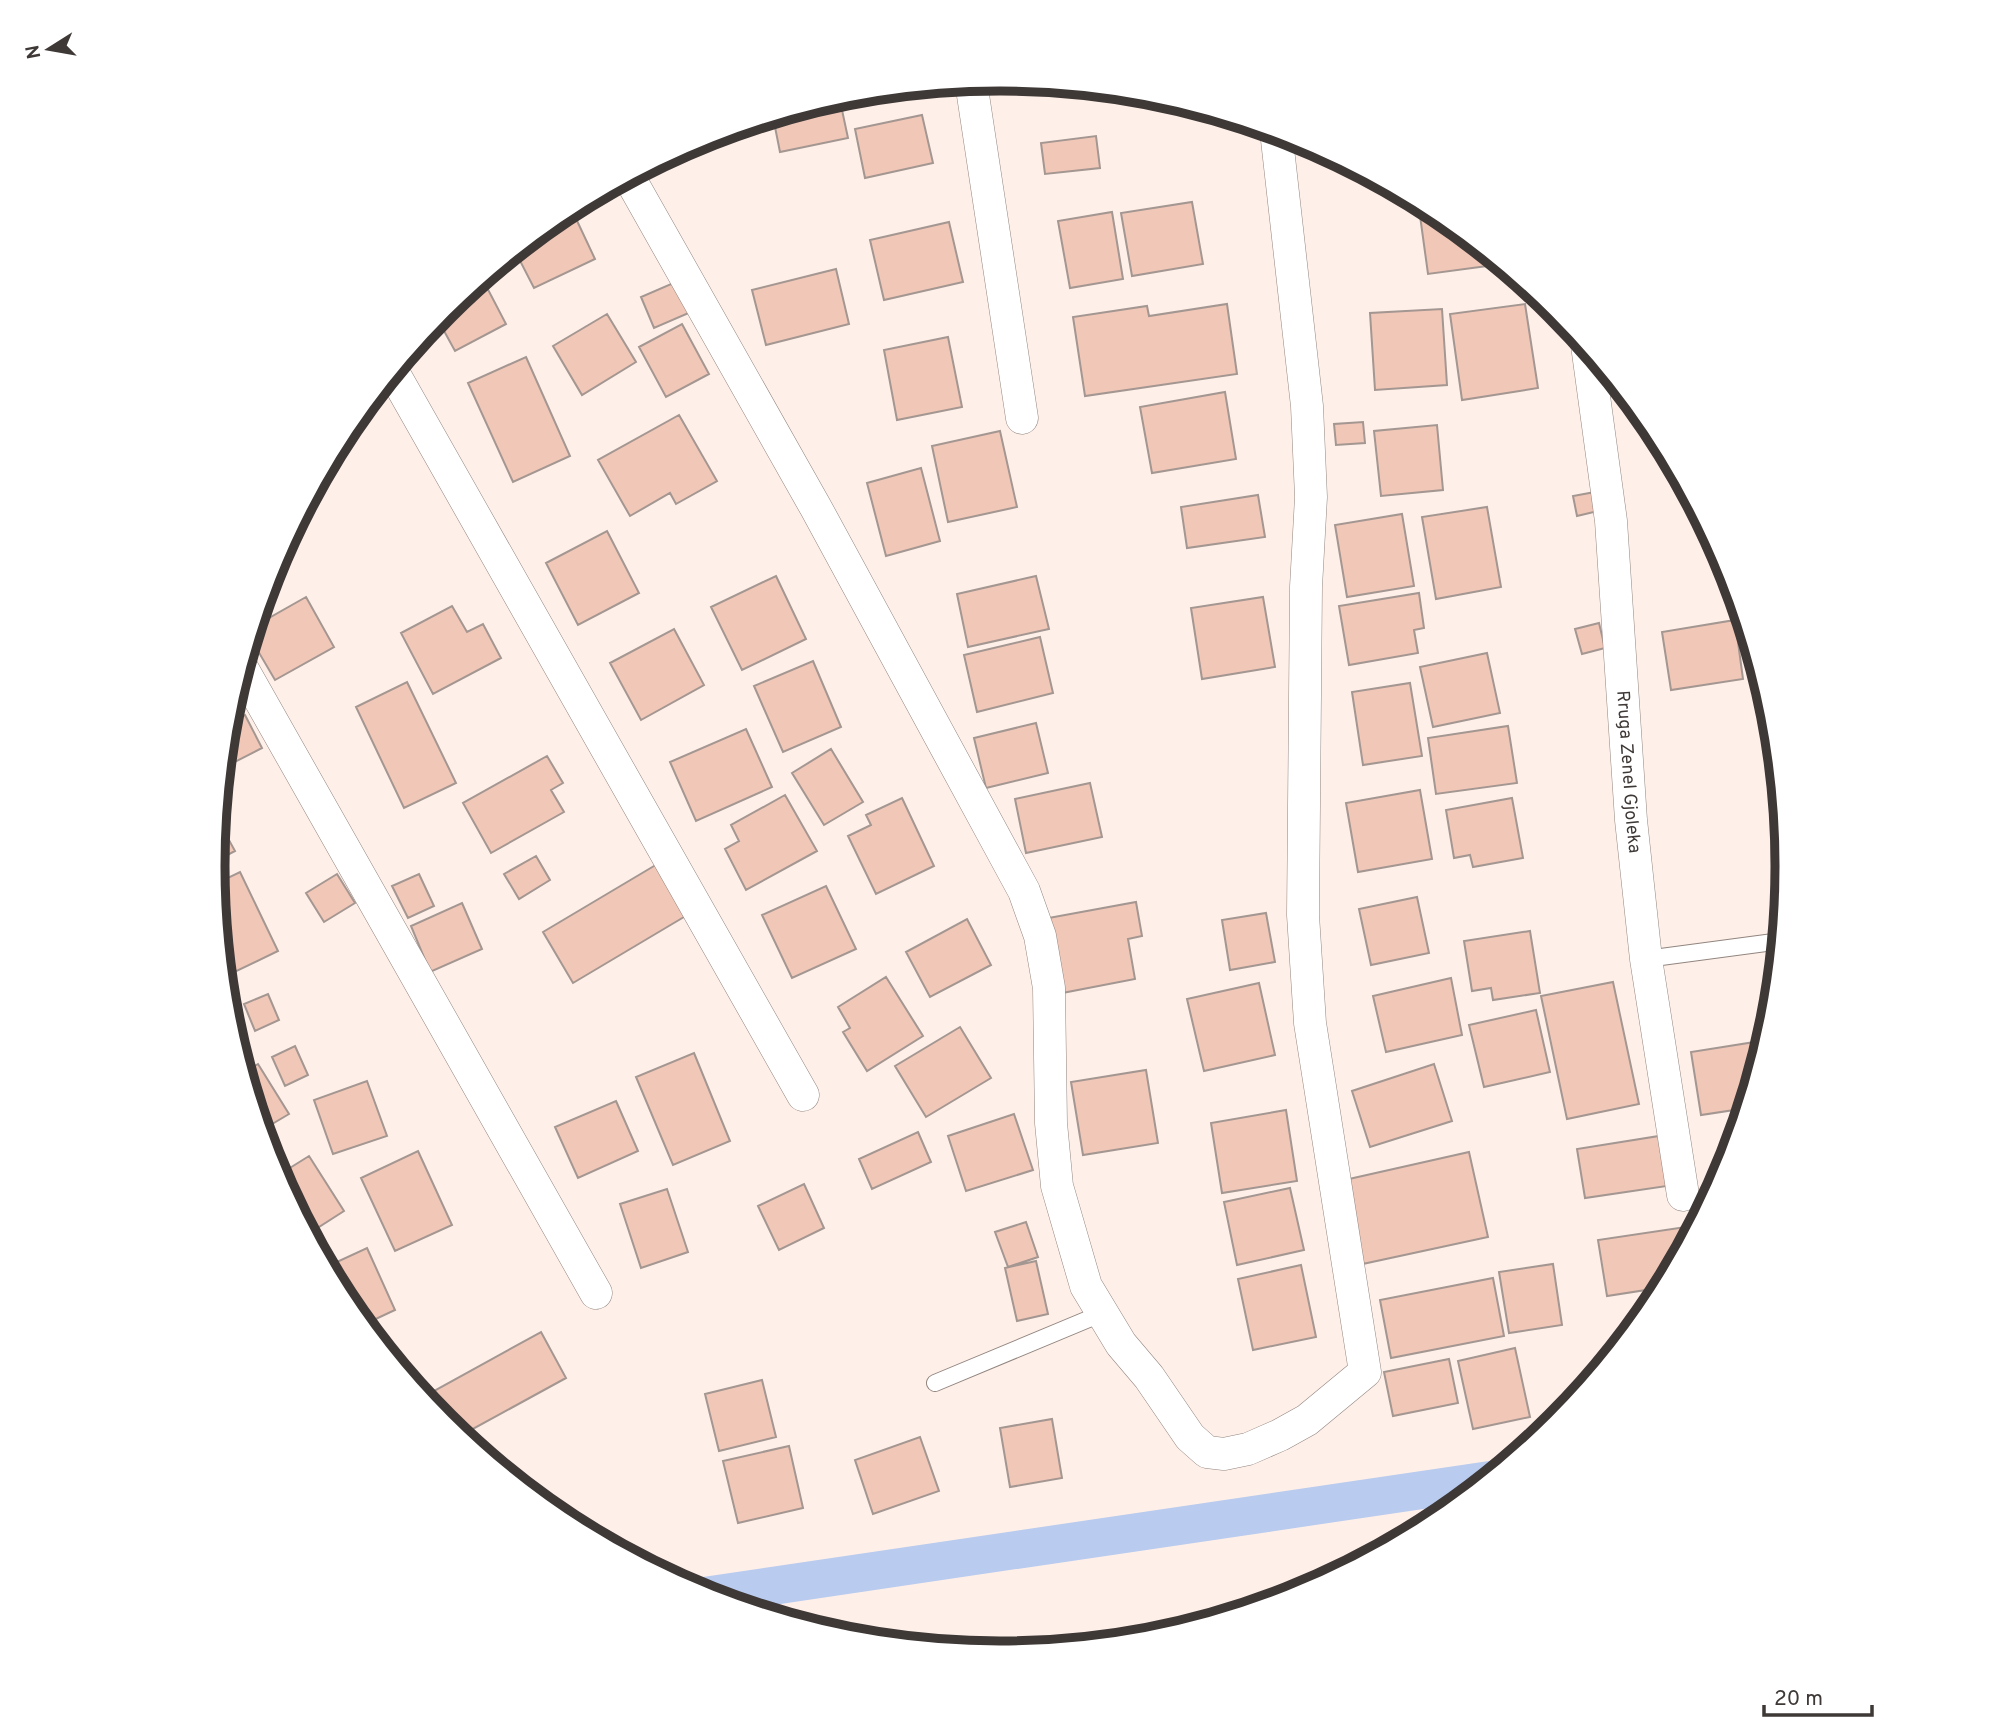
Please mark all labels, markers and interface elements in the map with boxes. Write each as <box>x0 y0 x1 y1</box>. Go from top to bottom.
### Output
north arrow <box>14 14 84 84</box>
text: N <box>21 43 47 61</box>
street label: Rruga Zenel Gjoleka <box>1611 690 1646 854</box>
scale bar <box>1764 1674 1872 1718</box>
text: 20 m <box>1774 1686 1823 1713</box>

